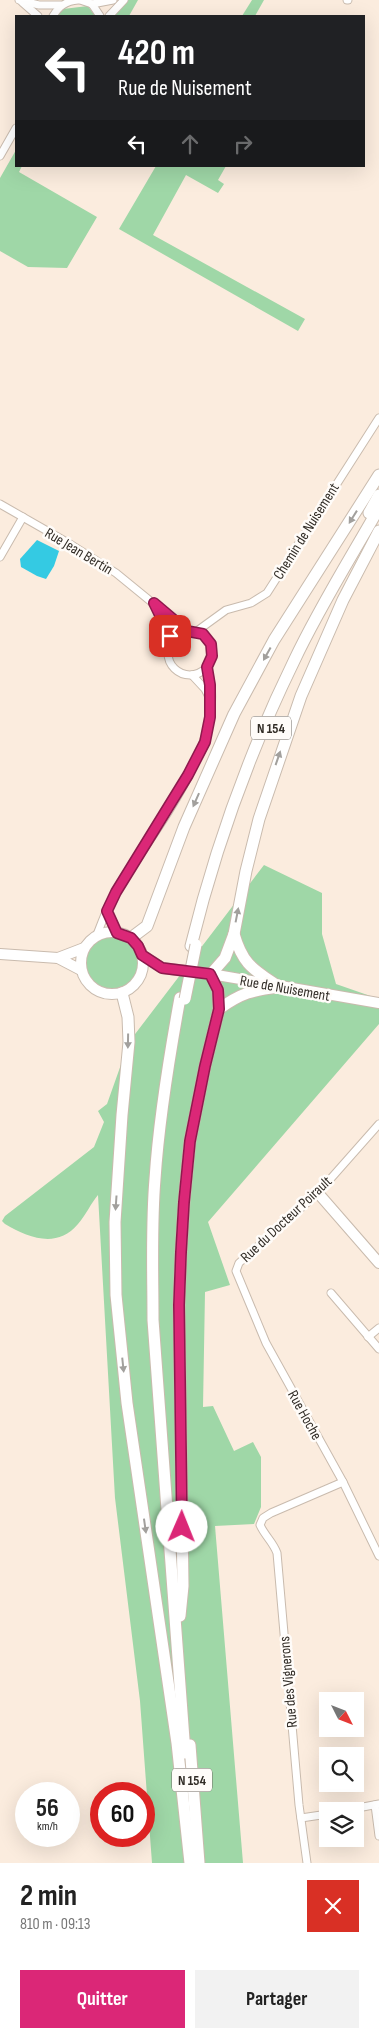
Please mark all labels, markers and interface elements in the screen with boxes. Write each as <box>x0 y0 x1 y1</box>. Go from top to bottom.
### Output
text: 420 m <box>118 32 195 75</box>
icon: left <box>35 35 100 100</box>
text: Rue de Nuisement <box>118 75 252 102</box>
icon: left <box>123 130 151 158</box>
icon: ahead <box>176 130 204 158</box>
icon: right <box>229 130 257 158</box>
street label: Chemin de Nuisement <box>269 479 344 583</box>
one-way arrow <box>349 510 358 523</box>
street label: Rue Jean Bertin <box>41 524 116 579</box>
pin <box>149 615 191 657</box>
icon: arrive <box>156 622 184 650</box>
one-way arrow <box>263 647 271 661</box>
road number: N 154 <box>251 716 291 740</box>
one-way arrow <box>275 751 283 766</box>
one-way arrow <box>192 793 200 807</box>
one-way arrow <box>233 908 241 923</box>
street label: Rue de Nuisement <box>238 971 332 1006</box>
one-way arrow <box>124 1033 132 1049</box>
street label: Rue du Docteur Poirault <box>237 1172 336 1267</box>
one-way arrow <box>112 1195 120 1211</box>
one-way arrow <box>120 1357 128 1373</box>
street label: Rue Hoche <box>283 1387 326 1443</box>
position arrow <box>155 1500 207 1552</box>
one-way arrow <box>142 1518 150 1534</box>
street label: Rue des Vignerons <box>275 1635 302 1728</box>
north arrow <box>319 1692 364 1738</box>
map controls <box>319 1692 364 1847</box>
button: search <box>319 1747 364 1792</box>
road number: N 154 <box>172 1768 212 1792</box>
speed limit sign: 60 <box>90 1782 155 1847</box>
text: 56 <box>36 1793 59 1824</box>
button: layers <box>319 1802 364 1847</box>
text: km/h <box>37 1819 58 1834</box>
text: 2 min <box>20 1878 77 1914</box>
button: close <box>307 1880 359 1932</box>
text: 810 m · 09:13 <box>20 1915 90 1934</box>
button: Quitter <box>20 1970 185 2028</box>
button: Partager <box>195 1970 359 2028</box>

